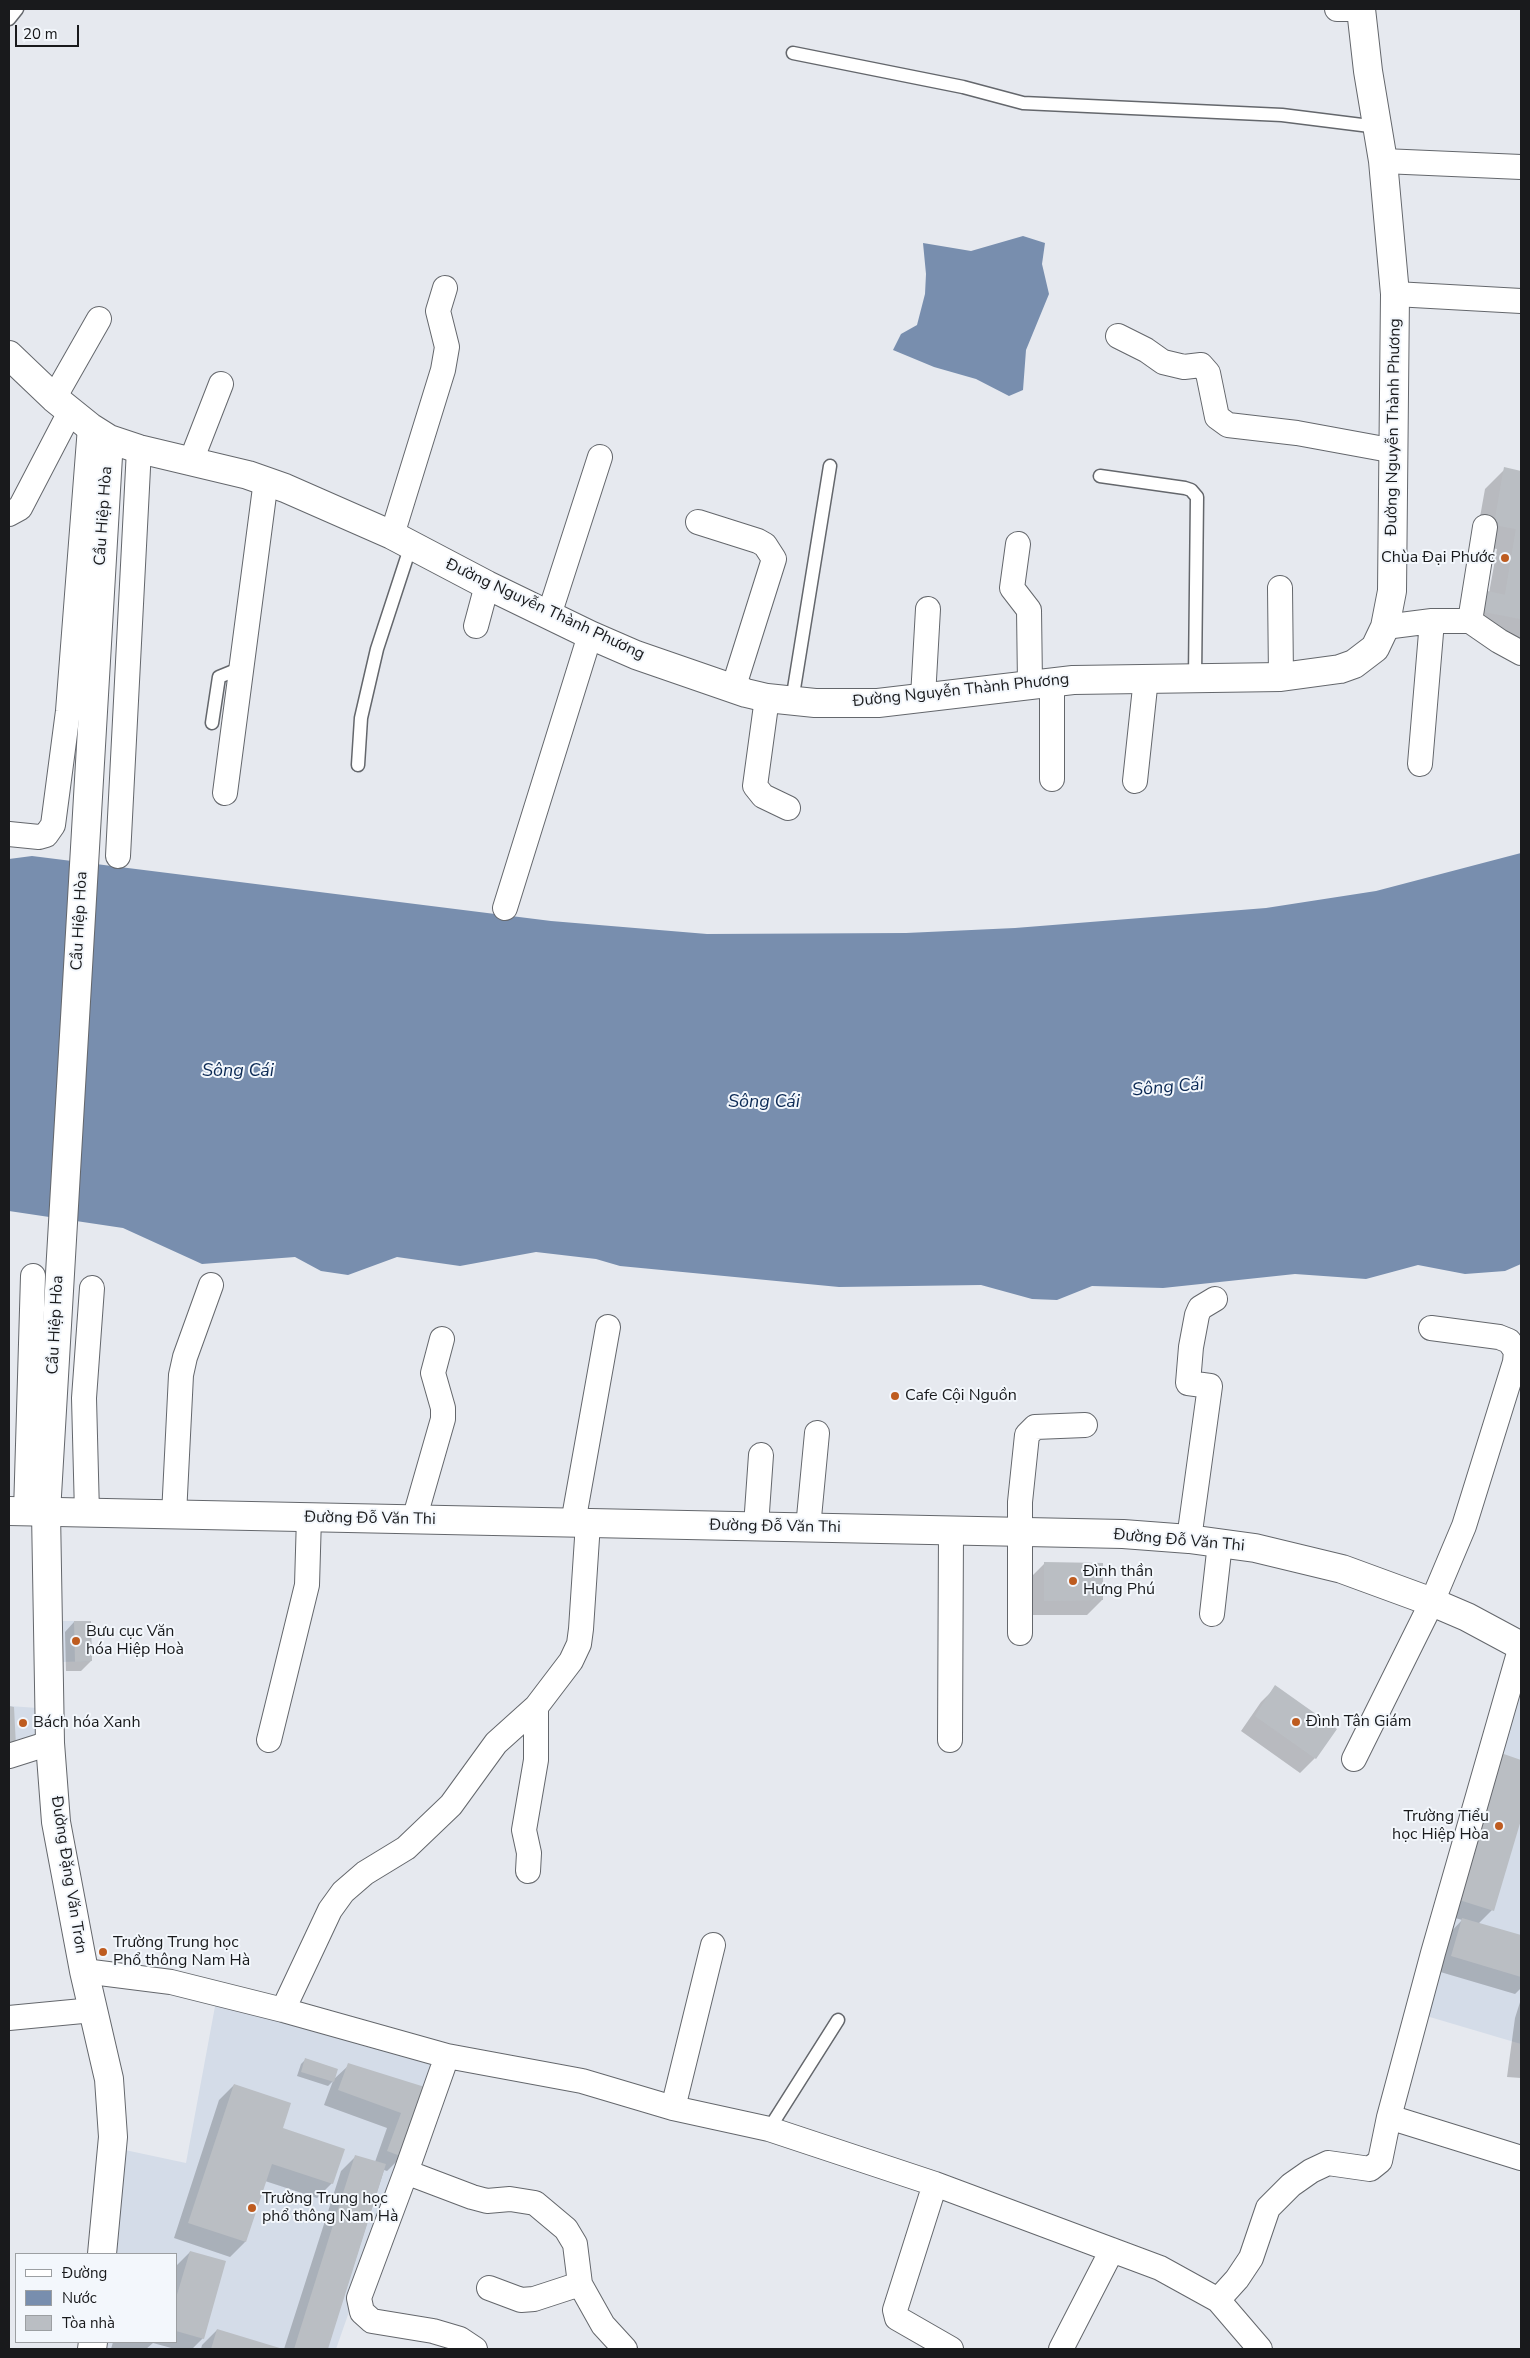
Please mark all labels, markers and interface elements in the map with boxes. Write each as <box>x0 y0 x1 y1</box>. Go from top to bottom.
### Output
scale bar <box>18 15 81 47</box>
text: 20 m <box>23 24 58 44</box>
street label: Đường Nguyễn Thành Phương <box>1383 318 1405 536</box>
street label: Cầu Hiệp Hòa <box>91 466 117 566</box>
place label: Chùa Đại Phước <box>1381 548 1495 568</box>
marker: Chùa Đại Phước <box>1499 552 1511 564</box>
street label: Đường Nguyễn Thành Phương <box>442 555 648 665</box>
street label: Đường Nguyễn Thành Phương <box>852 670 1070 712</box>
street label: Cầu Hiệp Hòa <box>68 871 92 971</box>
water label: Sông Cái <box>202 1061 274 1083</box>
water label: Sông Cái <box>1131 1074 1205 1102</box>
water label: Sông Cái <box>728 1092 800 1114</box>
street label: Cầu Hiệp Hòa <box>44 1275 68 1375</box>
place label: Cafe Cội Nguồn <box>905 1386 1017 1406</box>
marker: Cafe Cội Nguồn <box>889 1390 901 1402</box>
street label: Đường Đỗ Văn Thi <box>304 1508 436 1530</box>
street label: Đường Đỗ Văn Thi <box>709 1516 841 1538</box>
street label: Đường Đỗ Văn Thi <box>1113 1526 1245 1556</box>
place label: Đình thần Hưng Phú <box>1083 1562 1155 1600</box>
marker: Đình thần Hưng Phú <box>1067 1575 1079 1587</box>
place label: Bưu cục Văn hóa Hiệp Hoà <box>86 1622 184 1660</box>
marker: Bưu cục Văn hóa Hiệp Hoà <box>70 1635 82 1647</box>
place label: Đình Tân Giám <box>1306 1712 1411 1732</box>
place label: Bách hóa Xanh <box>33 1713 141 1733</box>
marker: Đình Tân Giám <box>1290 1716 1302 1728</box>
marker: Bách hóa Xanh <box>17 1717 29 1729</box>
street label: Đường Đặng Văn Trơn <box>46 1795 90 1955</box>
place label: Trường Tiểu học Hiệp Hòa <box>1392 1807 1489 1845</box>
marker: Trường Tiểu học Hiệp Hòa <box>1493 1820 1505 1832</box>
place label: Trường Trung học Phổ thông Nam Hà <box>113 1933 250 1971</box>
marker: Trường Trung học Phổ thông Nam Hà <box>97 1946 109 1958</box>
place label: Trường Trung học phổ thông Nam Hà <box>262 2189 398 2227</box>
marker: Trường Trung học phổ thông Nam Hà <box>246 2202 258 2214</box>
legend <box>15 2253 178 2343</box>
text: Đường <box>62 2263 107 2283</box>
text: Nước <box>62 2288 97 2308</box>
text: Tòa nhà <box>62 2313 115 2333</box>

